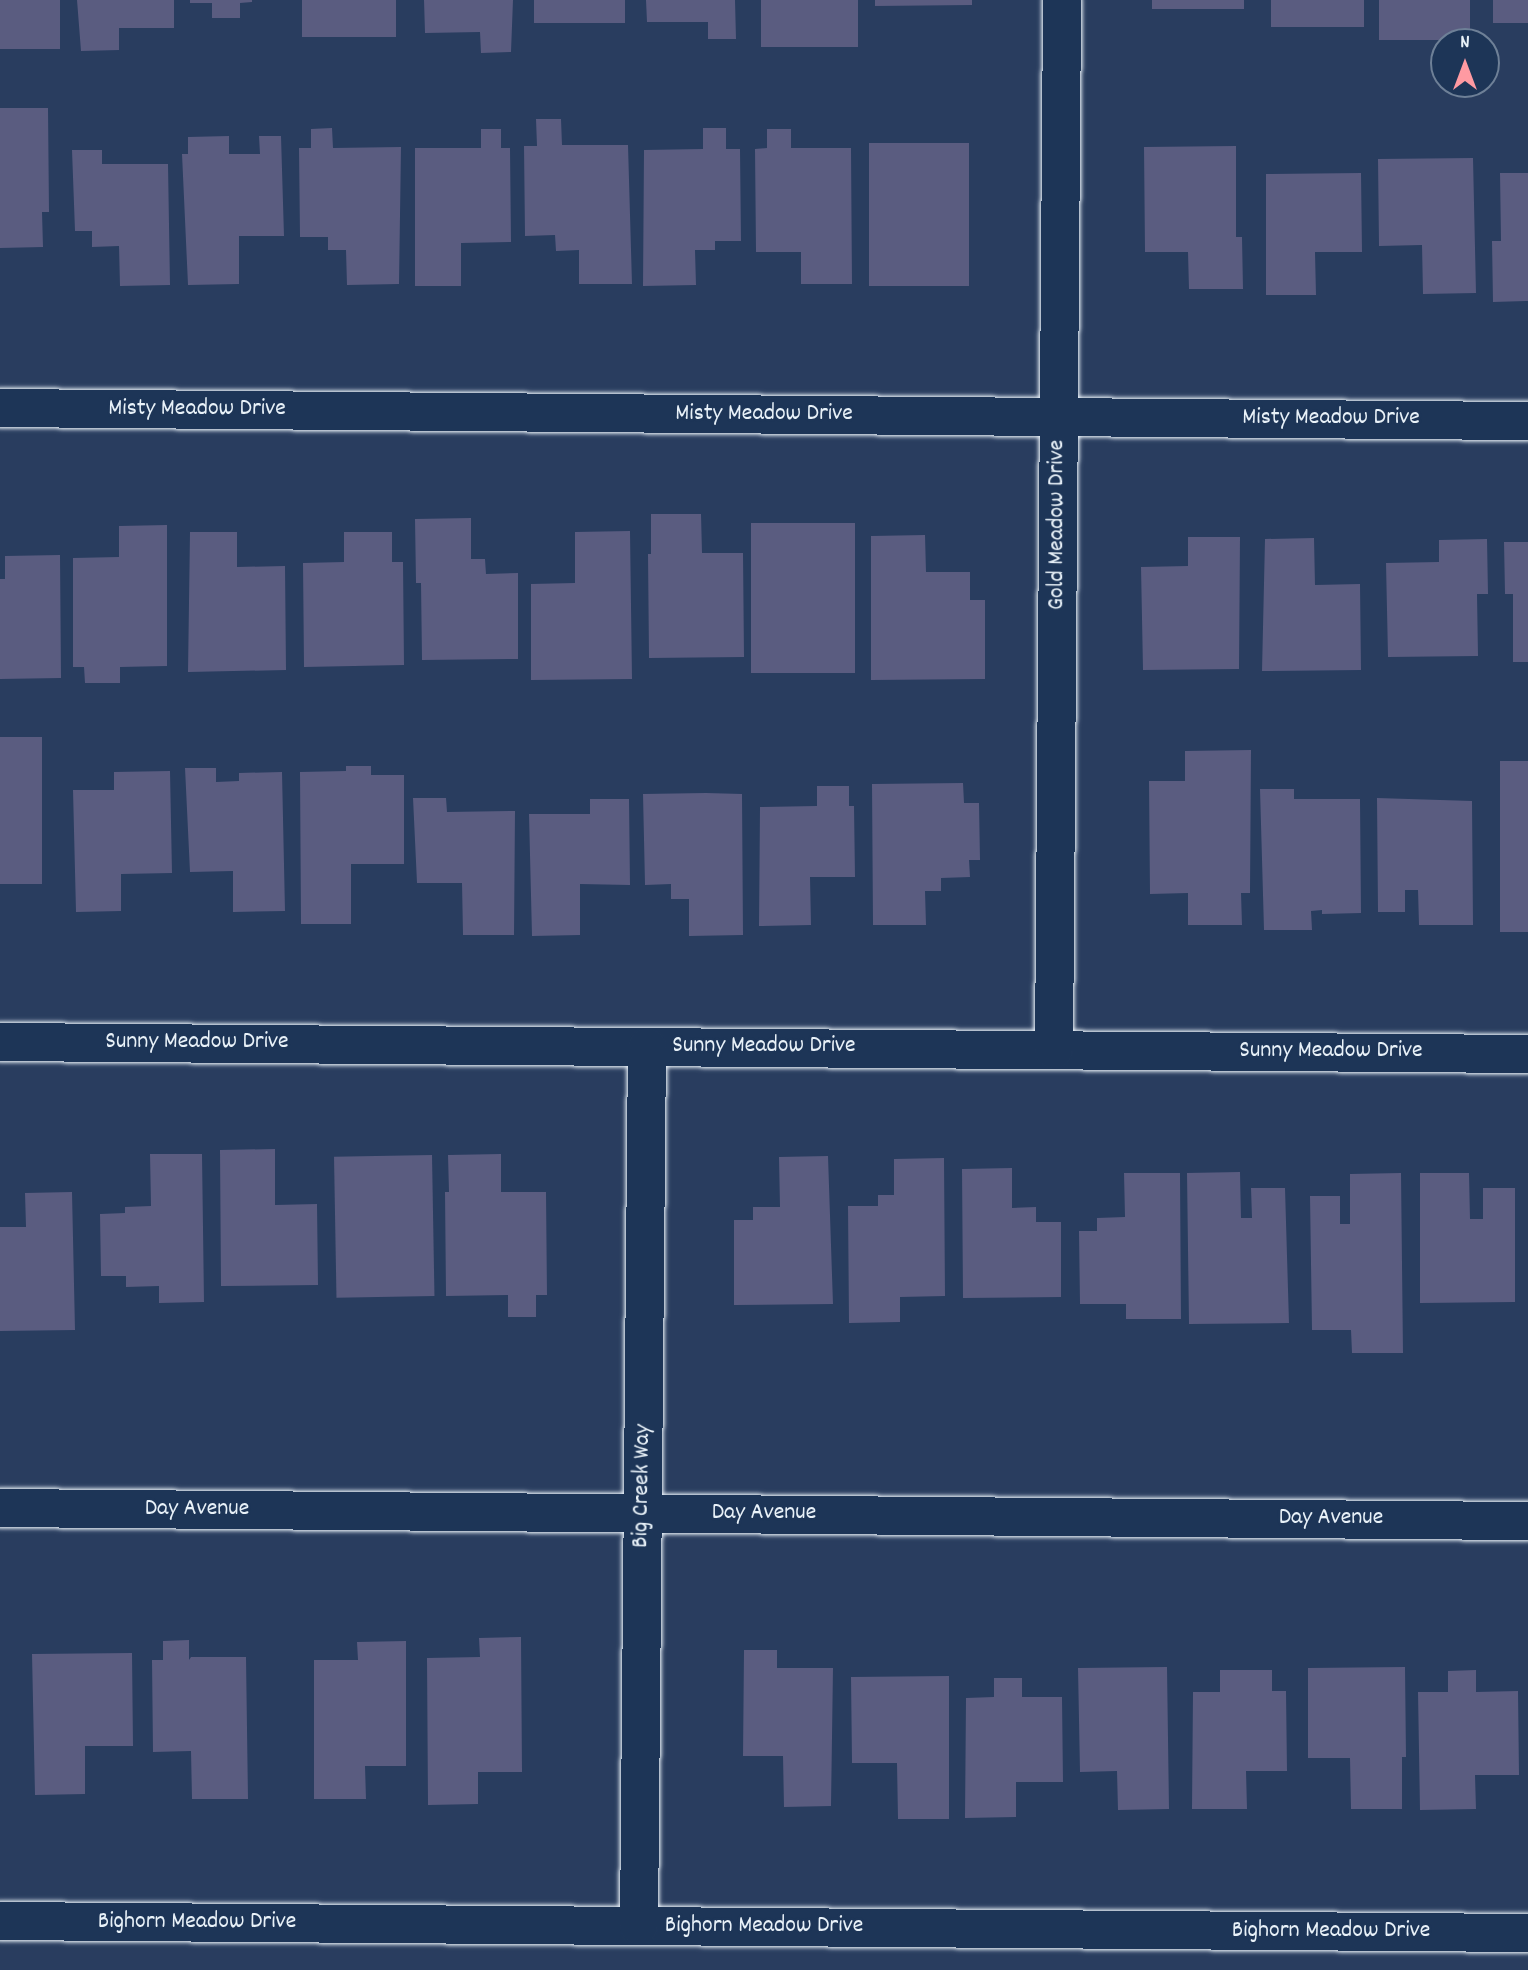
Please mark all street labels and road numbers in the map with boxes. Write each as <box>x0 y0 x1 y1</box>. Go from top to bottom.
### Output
street label: Misty Meadow Drive <box>108 396 286 424</box>
street label: Misty Meadow Drive <box>675 401 853 429</box>
street label: Misty Meadow Drive <box>1242 405 1420 433</box>
street label: Gold Meadow Drive <box>1044 440 1072 610</box>
street label: Sunny Meadow Drive <box>105 1029 289 1057</box>
street label: Sunny Meadow Drive <box>672 1033 856 1061</box>
street label: Sunny Meadow Drive <box>1239 1038 1423 1066</box>
street label: Big Creek Way <box>628 1424 658 1548</box>
street label: Day Avenue <box>145 1496 249 1524</box>
street label: Day Avenue <box>712 1500 816 1528</box>
street label: Day Avenue <box>1279 1505 1383 1533</box>
street label: Bighorn Meadow Drive <box>98 1909 296 1937</box>
street label: Bighorn Meadow Drive <box>665 1913 863 1941</box>
street label: Bighorn Meadow Drive <box>1232 1918 1430 1946</box>

